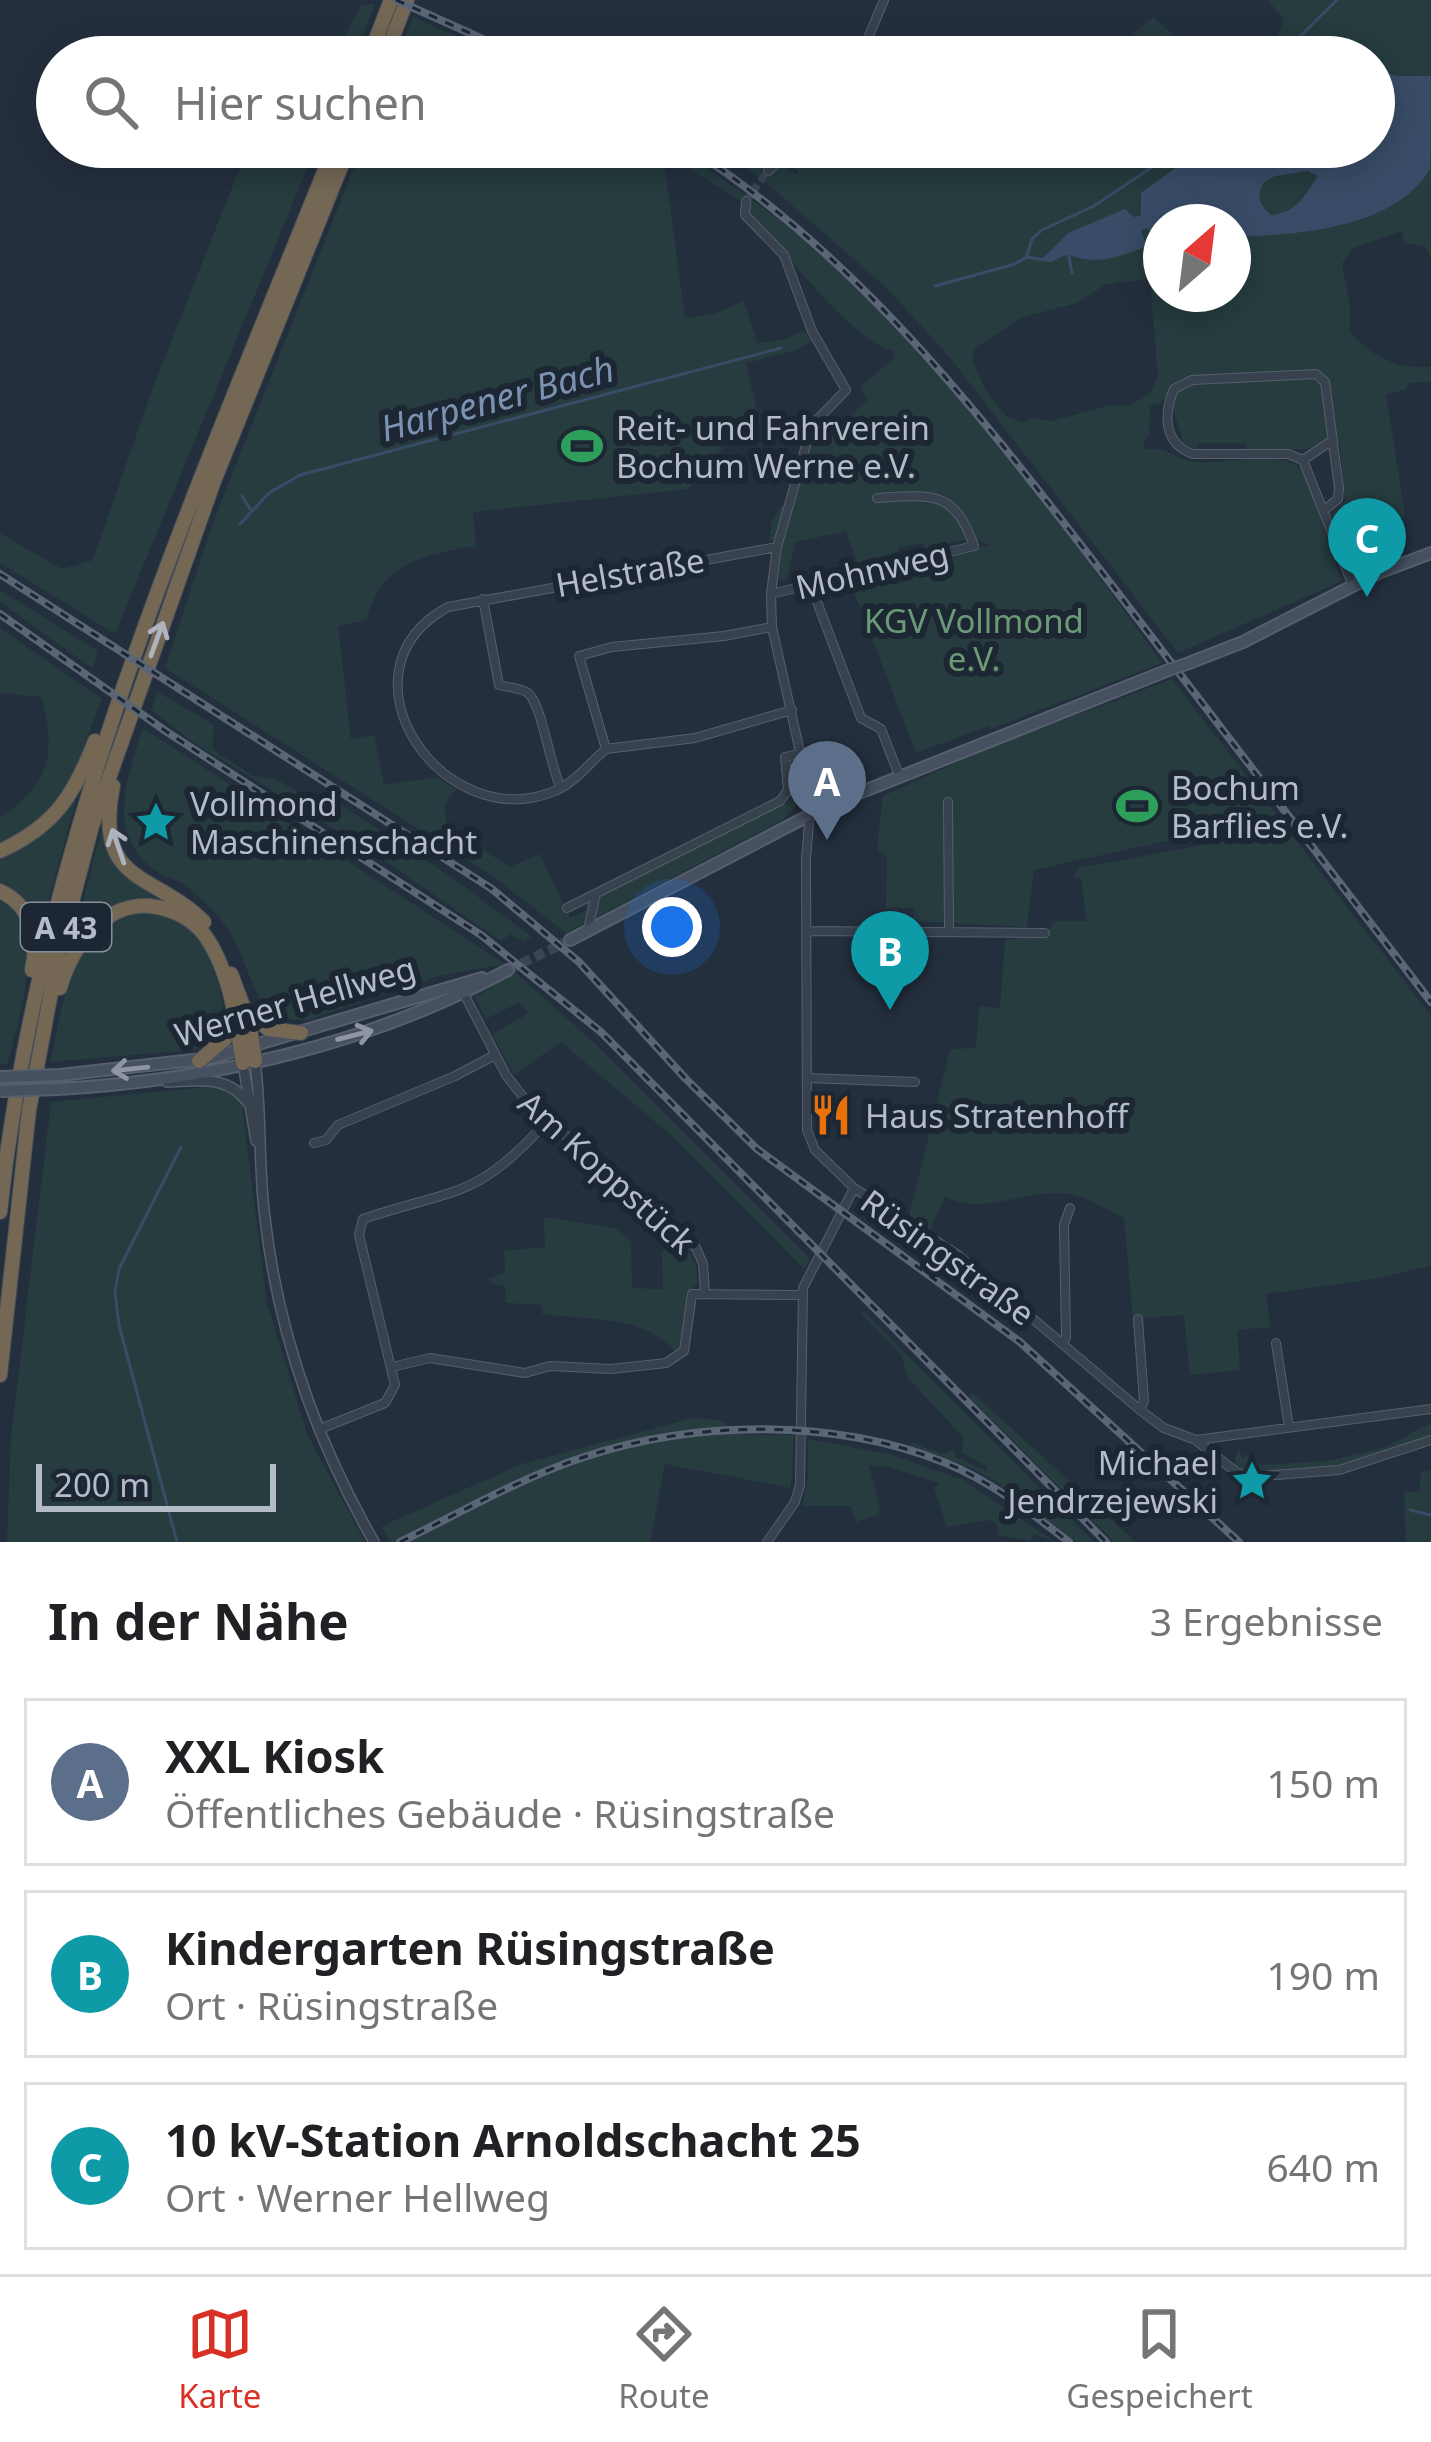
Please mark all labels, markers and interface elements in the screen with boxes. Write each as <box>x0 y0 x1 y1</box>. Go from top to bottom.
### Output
search box <box>36 36 1395 168</box>
icon: search <box>78 69 144 135</box>
text: Hier suchen <box>174 72 427 133</box>
north arrow <box>1143 204 1251 312</box>
water label: Harpener Bach <box>375 343 619 453</box>
place label: Reit- und Fahrverein Bochum Werne e.V. <box>616 405 930 488</box>
sports icon: Reit- und Fahrverein Bochum Werne e.V. <box>559 423 605 469</box>
pin: C <box>1328 498 1406 597</box>
street label: Mohnweg <box>791 531 953 609</box>
street label: Helstraße <box>552 537 708 607</box>
park label: KGV Vollmond e.V. <box>864 598 1084 681</box>
one-way arrow <box>148 621 170 658</box>
pin: A <box>788 741 866 840</box>
place label: Bochum Barflies e.V. <box>1171 765 1348 848</box>
place label: Vollmond Maschinenschacht <box>190 781 477 864</box>
sports icon: Bochum Barflies e.V. <box>1114 783 1160 829</box>
place icon: Vollmond Maschinenschacht <box>133 799 179 845</box>
one-way arrow <box>106 829 127 866</box>
your location <box>642 897 702 957</box>
road number: A 43 <box>21 903 111 951</box>
pin: B <box>851 911 929 1010</box>
street label: Werner Hellweg <box>169 945 421 1057</box>
one-way arrow <box>335 1023 373 1045</box>
one-way arrow <box>111 1059 150 1081</box>
street label: Am Koppstück <box>509 1081 705 1264</box>
restaurant icon: Haus Stratenhoff <box>808 1092 854 1138</box>
place label: Haus Stratenhoff <box>865 1093 1131 1138</box>
street label: Rüsingstraße <box>852 1179 1044 1335</box>
place label: Michael Jendrzejewski <box>1005 1440 1218 1523</box>
scale bar <box>36 1458 276 1511</box>
place icon: Michael Jendrzejewski <box>1229 1458 1275 1504</box>
text: 200 m <box>54 1462 150 1507</box>
text: In der Nähe <box>48 1585 349 1655</box>
text: 3 Ergebnisse <box>1150 1594 1383 1647</box>
text: XXL Kiosk <box>165 1725 384 1786</box>
text: A <box>77 1756 104 1809</box>
text: 150 m <box>1266 1756 1380 1809</box>
text: Öffentliches Gebäude · Rüsingstraße <box>165 1786 835 1839</box>
text: Kindergarten Rüsingstraße <box>165 1917 775 1978</box>
text: B <box>77 1948 103 2001</box>
text: 190 m <box>1266 1948 1380 2001</box>
text: Ort · Rüsingstraße <box>165 1978 498 2031</box>
text: 10 kV-Station Arnoldschacht 25 <box>165 2109 861 2170</box>
text: C <box>77 2140 103 2193</box>
text: 640 m <box>1266 2140 1380 2193</box>
text: Ort · Werner Hellweg <box>165 2170 550 2223</box>
tab: Karte <box>178 2301 261 2418</box>
tab: Route <box>618 2301 710 2418</box>
tab: Gespeichert <box>1066 2301 1253 2418</box>

